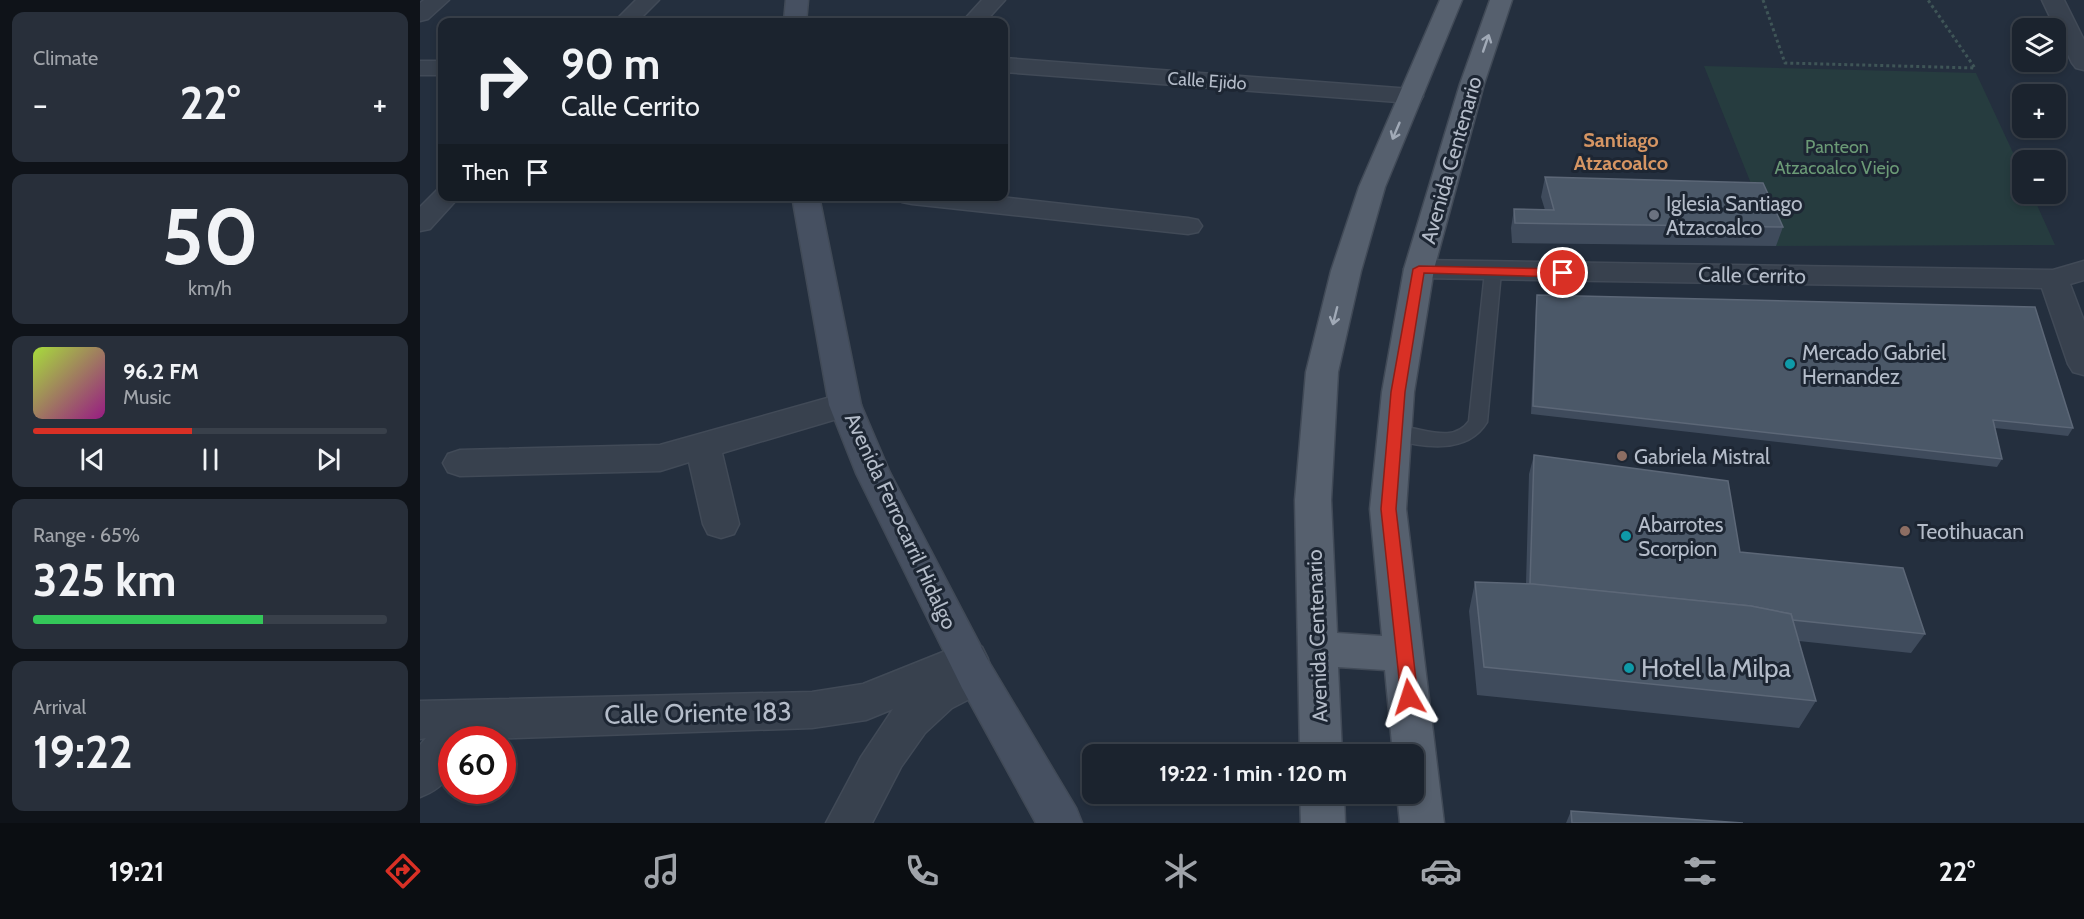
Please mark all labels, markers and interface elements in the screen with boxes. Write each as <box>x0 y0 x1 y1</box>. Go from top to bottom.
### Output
map controls <box>2012 18 2066 204</box>
button: layers <box>2012 18 2066 72</box>
one-way arrow <box>1482 34 1493 53</box>
text: 90 m <box>561 38 660 90</box>
icon: right <box>462 42 540 120</box>
text: Climate <box>33 46 98 70</box>
street label: Calle Ejido <box>1167 67 1247 95</box>
street label: Avenida Centenario <box>1415 73 1487 247</box>
text: 22° <box>180 76 240 130</box>
text: − <box>33 84 48 124</box>
text: + <box>372 84 387 124</box>
button: + <box>2012 84 2066 138</box>
text: Calle Cerrito <box>561 90 700 123</box>
one-way arrow <box>1390 122 1401 140</box>
district label: Santiago Atzacoalco <box>1574 128 1668 175</box>
park label: Panteon Atzacoalco Viejo <box>1774 136 1900 179</box>
button: − <box>2012 150 2066 204</box>
icon: arrive <box>521 156 554 189</box>
text: Then <box>462 159 509 186</box>
text: 50 <box>162 189 258 284</box>
place label: Iglesia Santiago Atzacoalco <box>1666 191 1803 240</box>
marker: Iglesia Santiago Atzacoalco <box>1647 208 1661 222</box>
pin <box>1537 247 1588 298</box>
icon: arrive <box>1546 256 1579 289</box>
street label: Calle Cerrito <box>1698 262 1806 288</box>
text: km/h <box>188 276 232 300</box>
one-way arrow <box>1329 306 1341 325</box>
place label: Mercado Gabriel Hernandez <box>1802 340 1946 389</box>
marker: Mercado Gabriel Hernandez <box>1783 357 1797 371</box>
text: 96.2 FM <box>123 358 199 385</box>
text: Music <box>123 385 171 409</box>
street label: Avenida Ferrocarril Hidalgo <box>840 409 962 633</box>
icon: previous <box>76 443 109 476</box>
icon: pause <box>194 443 227 476</box>
icon: next <box>312 443 345 476</box>
place label: Gabriela Mistral <box>1634 444 1770 469</box>
marker: Gabriela Mistral <box>1615 449 1629 463</box>
place label: Abarrotes Scorpion <box>1638 512 1724 561</box>
place label: Teotihuacan <box>1917 519 2024 544</box>
text: Range · 65% <box>33 523 140 547</box>
marker: Teotihuacan <box>1898 524 1912 538</box>
marker: Abarrotes Scorpion <box>1619 529 1633 543</box>
street label: Avenida Centenario <box>1301 549 1333 723</box>
text: 325 km <box>33 553 176 607</box>
place label: Hotel la Milpa <box>1641 652 1792 684</box>
marker: Hotel la Milpa <box>1622 661 1636 675</box>
position arrow <box>1377 665 1441 729</box>
text: Arrival <box>33 695 86 719</box>
street label: Calle Oriente 183 <box>604 695 792 731</box>
text: 19:22 <box>33 725 133 779</box>
speed limit sign: 60 <box>438 726 516 804</box>
text: 19:22 · 1 min · 120 m <box>1159 760 1347 787</box>
icon: directions <box>382 850 424 892</box>
icon: music <box>641 850 683 892</box>
icon: phone <box>901 850 943 892</box>
icon: climate <box>1160 850 1202 892</box>
icon: car <box>1420 850 1462 892</box>
icon: filters <box>1679 850 1721 892</box>
text: 19:21 <box>109 855 164 888</box>
text: 22° <box>1939 855 1975 888</box>

